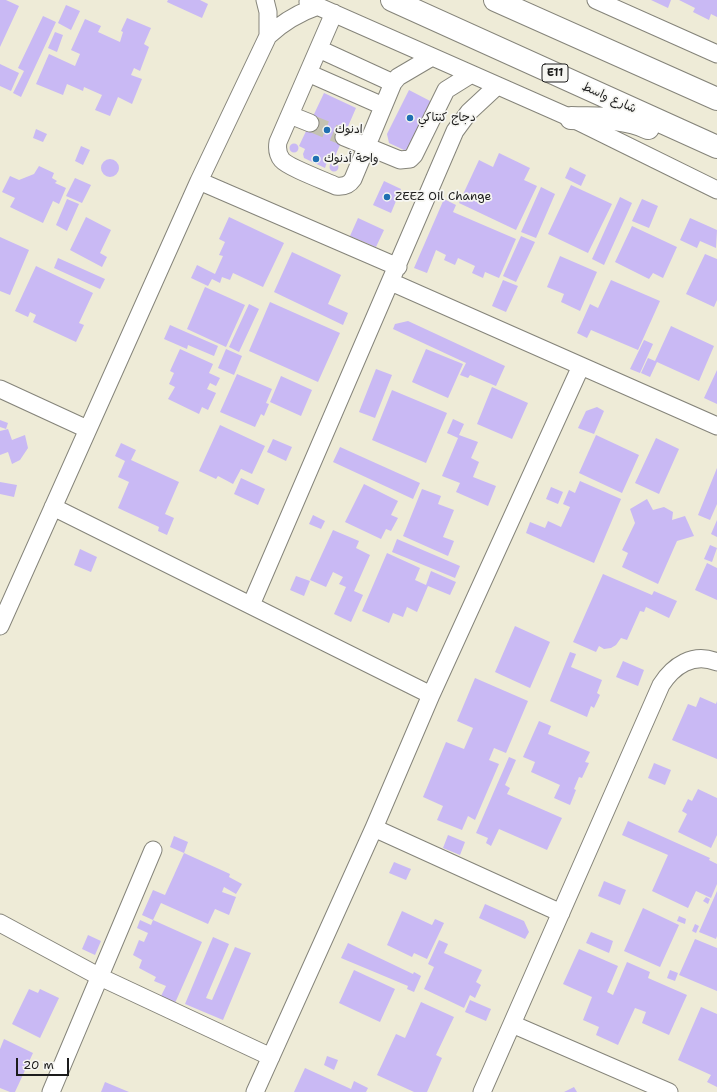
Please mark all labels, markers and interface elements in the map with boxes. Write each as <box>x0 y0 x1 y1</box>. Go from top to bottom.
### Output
road number: E11 <box>542 64 568 82</box>
street label: شارع واسط <box>580 80 638 116</box>
place label: دجاج كنتاكي <box>418 111 476 125</box>
marker: دجاج كنتاكي <box>405 113 415 123</box>
place label: ادنوك <box>335 123 363 137</box>
marker: ادنوك <box>322 125 332 135</box>
place label: واحة أدنوك <box>324 152 378 166</box>
marker: واحة أدنوك <box>311 154 321 164</box>
place label: ZEEZ Oil Change <box>395 190 491 204</box>
marker: ZEEZ Oil Change <box>382 192 392 202</box>
scale bar <box>18 1050 71 1076</box>
text: 20 m <box>23 1057 54 1073</box>

